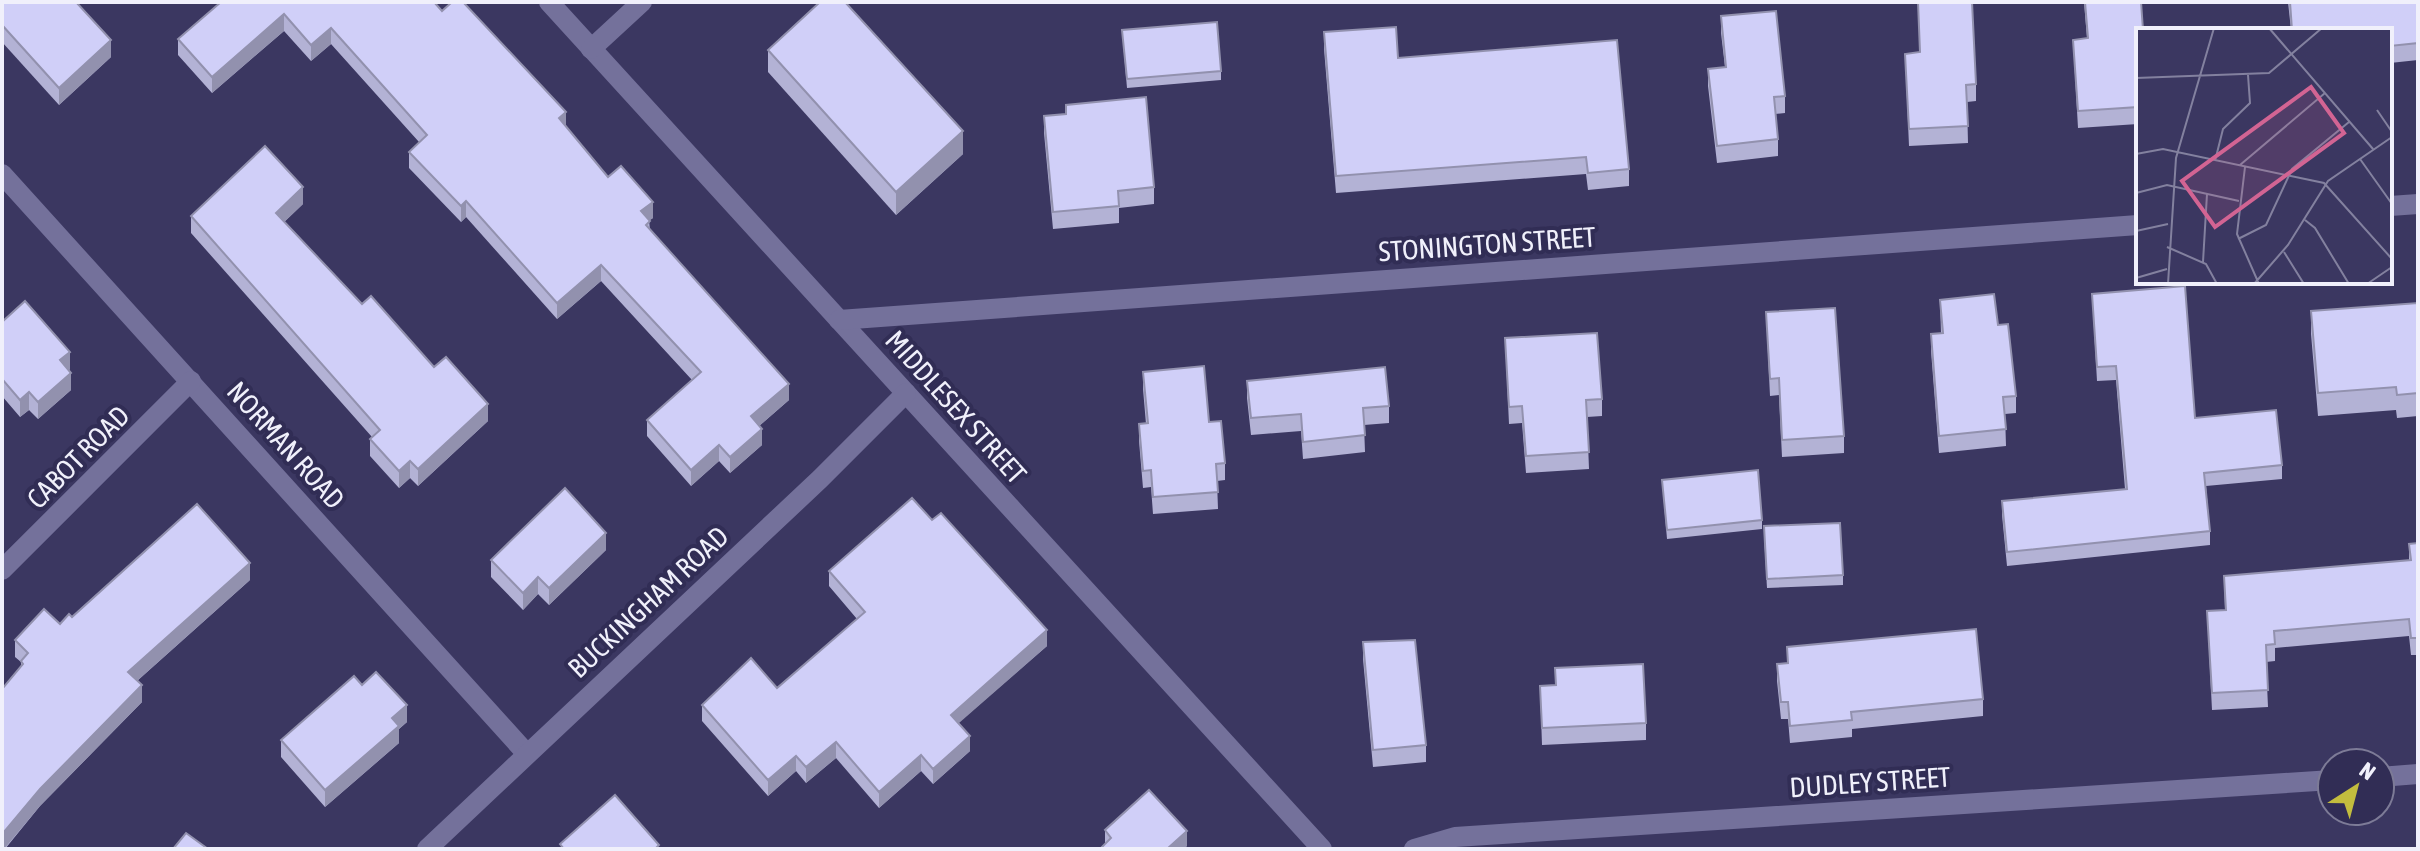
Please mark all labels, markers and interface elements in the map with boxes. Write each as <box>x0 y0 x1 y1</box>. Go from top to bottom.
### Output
inset map <box>2136 28 2392 284</box>
street label: STONINGTON STREET <box>1377 220 1597 268</box>
street label: MIDDLESEX STREET <box>879 324 1033 490</box>
street label: NORMAN ROAD <box>221 375 351 515</box>
street label: CABOT ROAD <box>20 399 136 515</box>
street label: BUCKINGHAM ROAD <box>562 520 734 684</box>
north arrow <box>2316 747 2396 827</box>
text: N <box>2355 756 2381 785</box>
street label: DUDLEY STREET <box>1789 760 1951 804</box>

